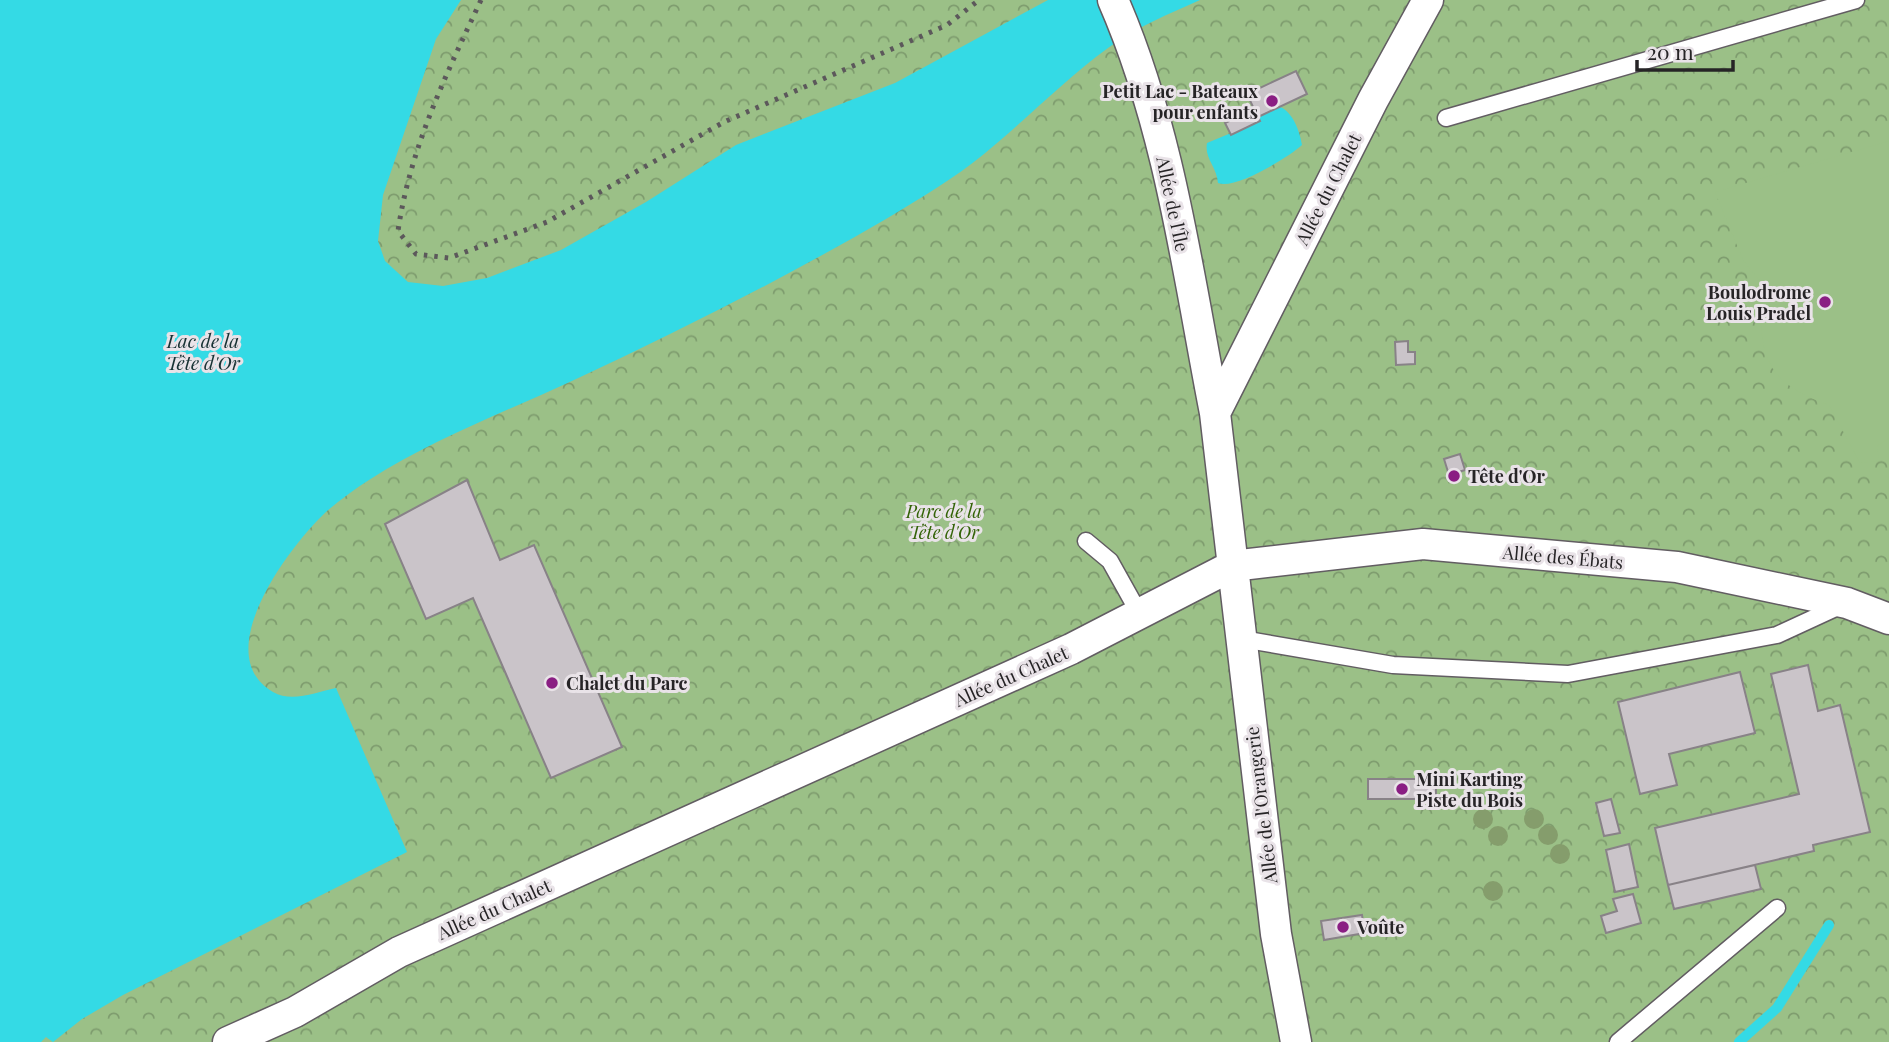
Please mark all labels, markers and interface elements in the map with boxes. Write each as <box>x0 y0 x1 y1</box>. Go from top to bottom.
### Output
scale bar <box>1637 28 1733 72</box>
text: 20 m <box>1647 37 1694 65</box>
place label: Petit Lac - Bateaux pour enfants <box>1102 79 1258 124</box>
marker: Petit Lac - Bateaux pour enfants <box>1264 93 1280 109</box>
street label: Allée du Chalet <box>1289 129 1367 250</box>
street label: Allée de l'Île <box>1151 153 1195 254</box>
place label: Boulodrome Louis Pradel <box>1706 280 1811 325</box>
marker: Boulodrome Louis Pradel <box>1817 294 1833 310</box>
water label: Lac de la Tête d'Or <box>166 327 241 375</box>
place label: Tête d'Or <box>1468 464 1546 488</box>
marker: Tête d'Or <box>1446 468 1462 484</box>
park label: Parc de la Tête d'Or <box>905 499 982 544</box>
street label: Allée des Ébats <box>1501 540 1624 574</box>
street label: Allée du Chalet <box>950 640 1072 712</box>
place label: Chalet du Parc <box>566 671 688 695</box>
marker: Chalet du Parc <box>544 675 560 691</box>
street label: Allée de l'Orangerie <box>1239 725 1283 886</box>
place label: Mini Karting Piste du Bois <box>1416 767 1523 812</box>
marker: Mini Karting Piste du Bois <box>1394 781 1410 797</box>
street label: Allée du Chalet <box>433 873 555 945</box>
place label: Voûte <box>1356 915 1404 939</box>
marker: Voûte <box>1335 919 1351 935</box>

